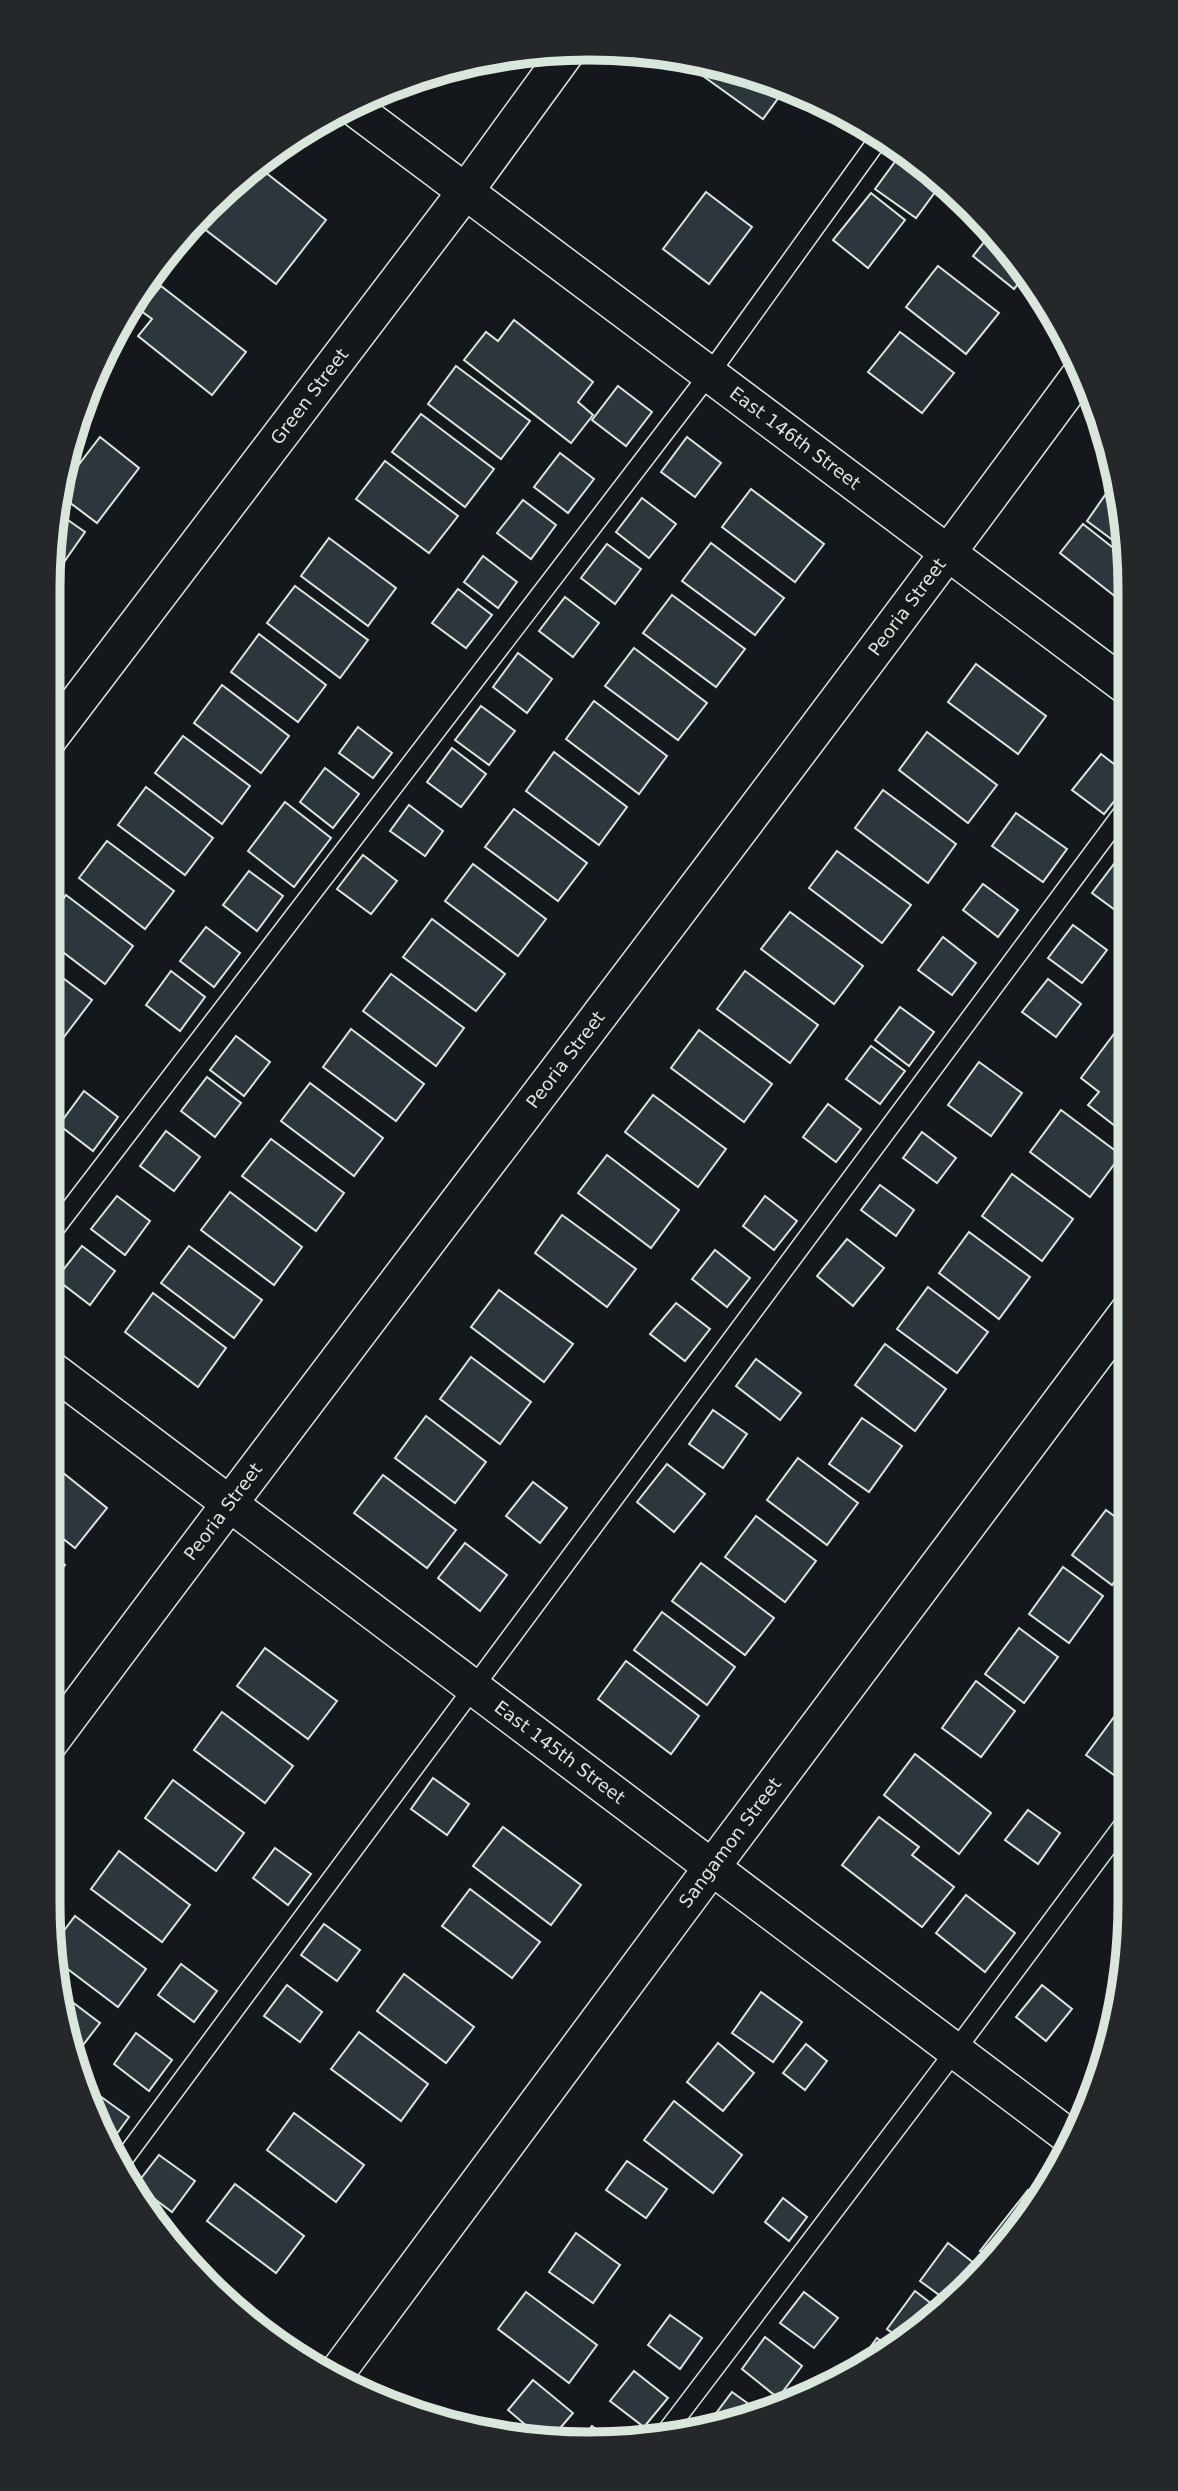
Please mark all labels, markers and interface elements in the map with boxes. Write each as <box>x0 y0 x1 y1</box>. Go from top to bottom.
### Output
street label: Green Street <box>266 344 352 448</box>
street label: East 146th Street <box>726 382 865 494</box>
street label: Peoria Street <box>864 554 950 660</box>
street label: Peoria Street <box>522 1007 609 1112</box>
street label: Peoria Street <box>180 1459 266 1564</box>
street label: East 145th Street <box>491 1696 629 1808</box>
street label: Sangamon Street <box>674 1773 785 1912</box>

